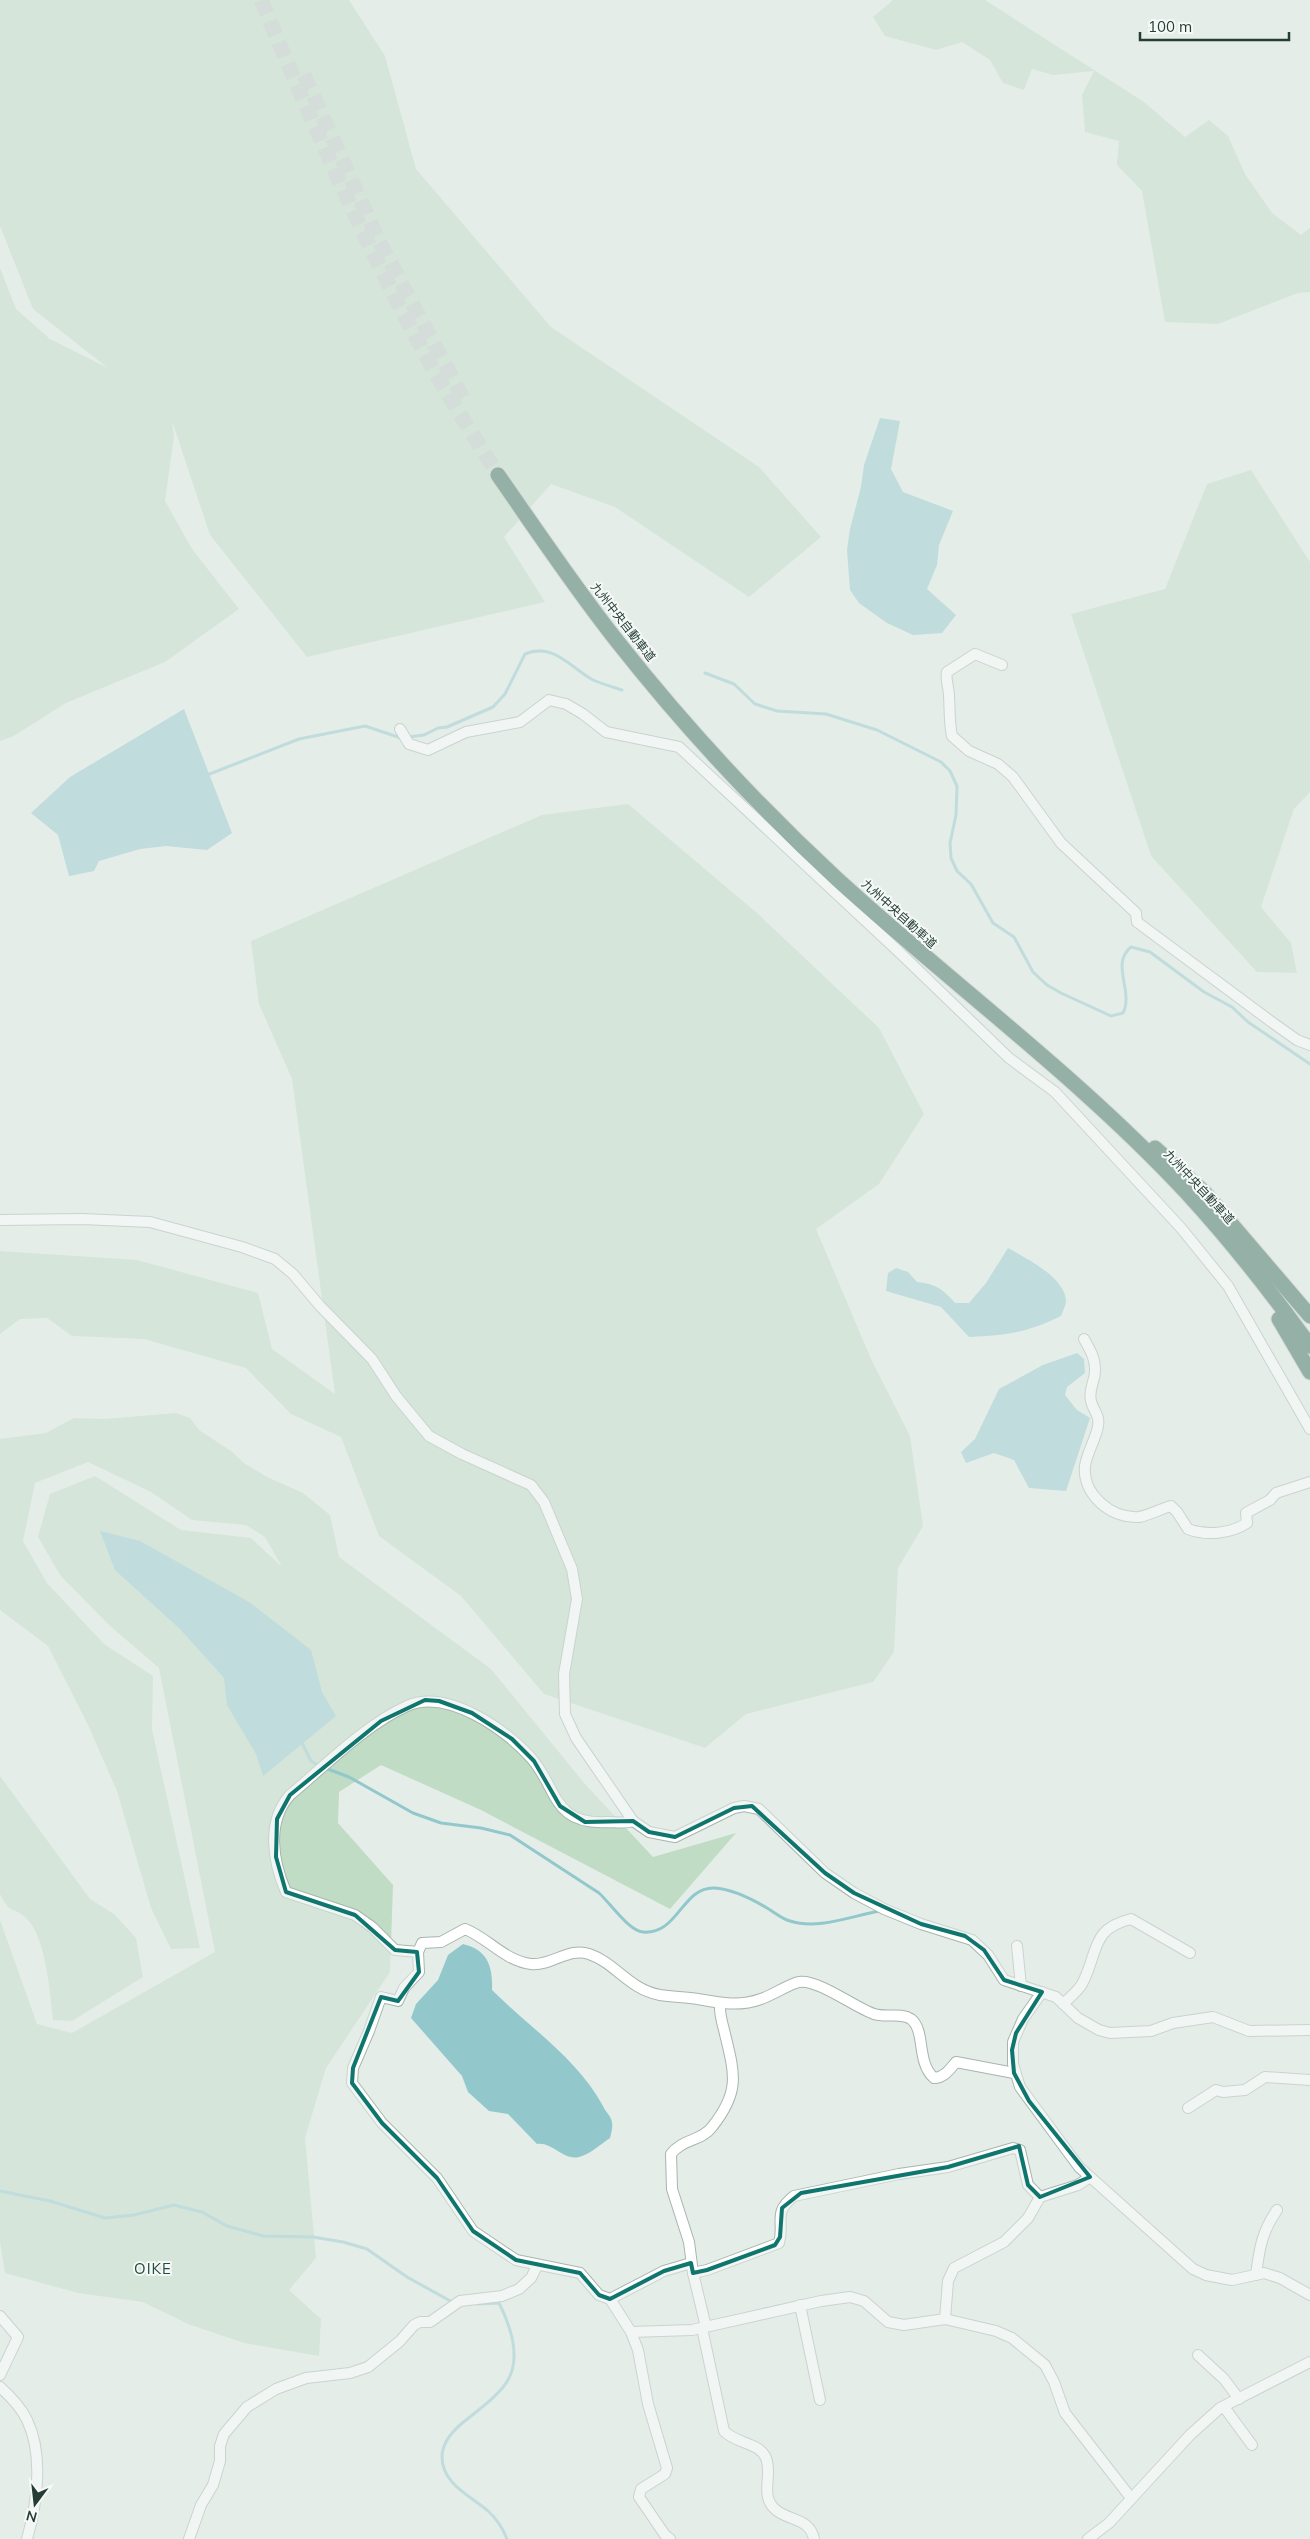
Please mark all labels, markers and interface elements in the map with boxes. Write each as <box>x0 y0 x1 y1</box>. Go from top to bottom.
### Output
scale bar <box>1140 10 1289 42</box>
text: 100 m <box>1148 17 1192 36</box>
street label: 九州中央自動車道 <box>588 579 659 664</box>
street label: 九州中央自動車道 <box>859 876 940 951</box>
street label: 九州中央自動車道 <box>1161 1146 1238 1227</box>
district label: OIKE <box>134 2259 172 2278</box>
north arrow <box>10 2479 60 2529</box>
text: N <box>24 2506 39 2527</box>

